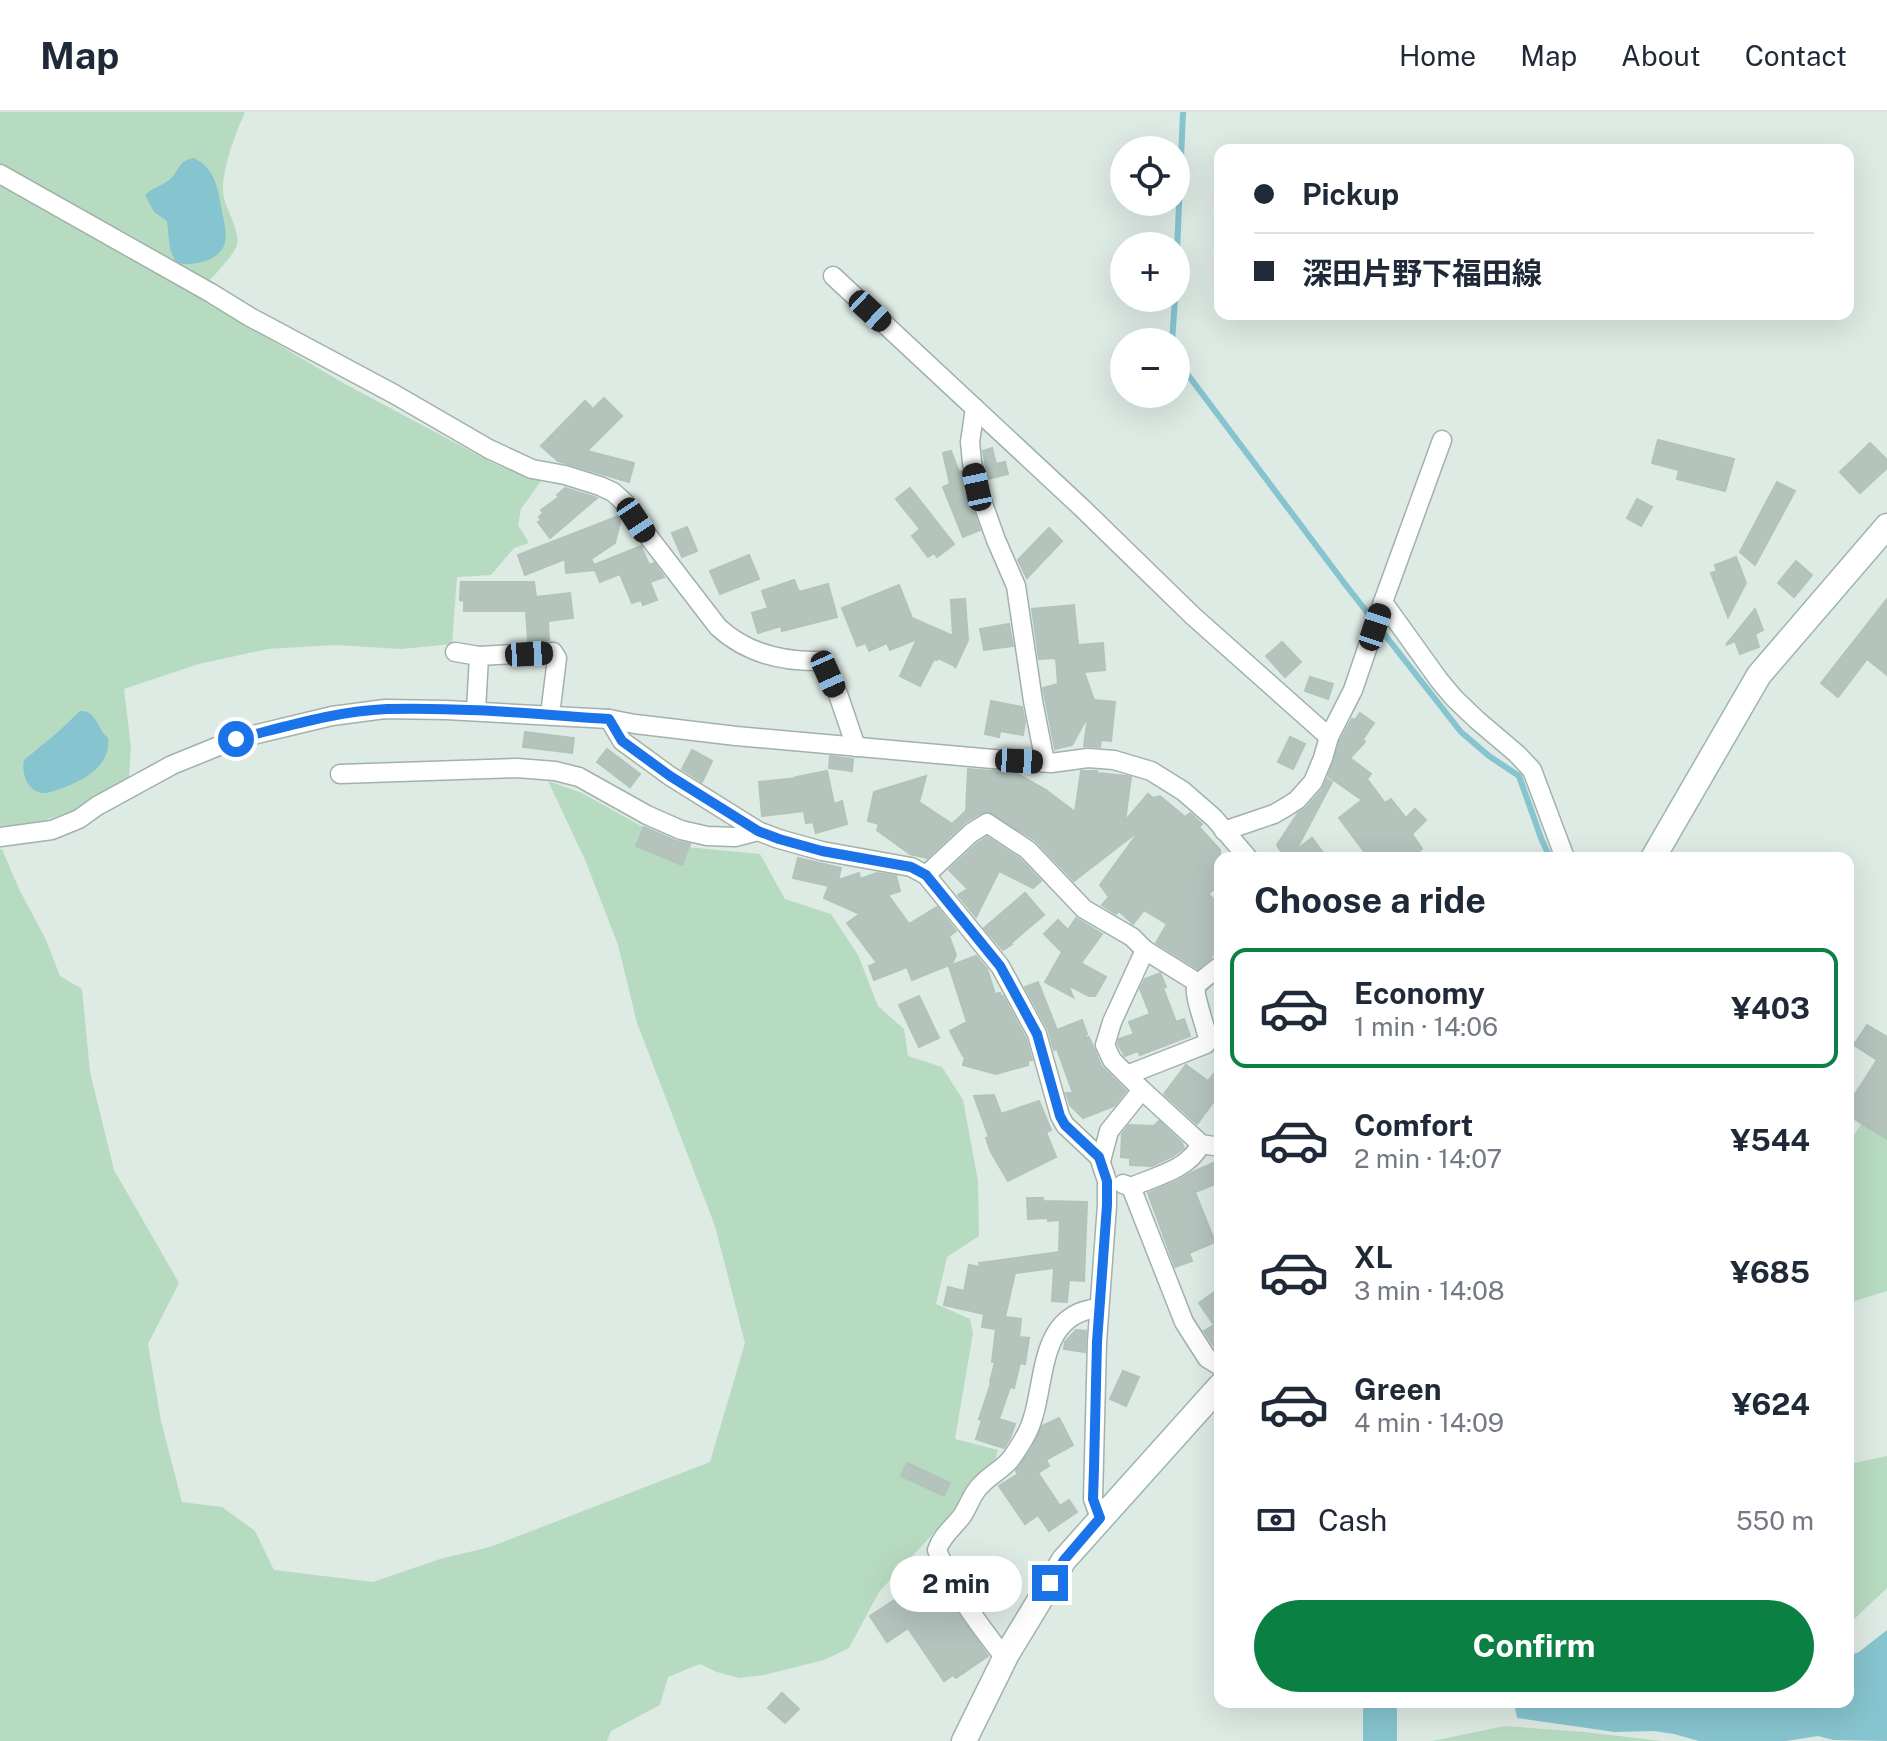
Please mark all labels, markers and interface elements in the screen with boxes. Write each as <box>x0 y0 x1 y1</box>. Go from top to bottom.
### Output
text: Map <box>40 33 119 78</box>
text: Home <box>1399 39 1476 72</box>
text: Map <box>1520 39 1577 72</box>
text: About <box>1621 39 1701 72</box>
text: Contact <box>1745 39 1847 72</box>
map controls <box>1110 136 1190 408</box>
button: locate <box>1110 136 1190 216</box>
text: Pickup <box>1302 176 1399 212</box>
button: + <box>1110 232 1190 312</box>
text: 深田片野下福田線 <box>1302 255 1542 291</box>
car <box>844 286 896 336</box>
button: − <box>1110 328 1190 408</box>
car <box>960 461 994 513</box>
car <box>613 493 659 547</box>
car <box>1356 600 1394 654</box>
car <box>504 641 554 667</box>
car <box>807 647 849 701</box>
route start <box>218 721 254 757</box>
car <box>994 748 1044 774</box>
text: Choose a ride <box>1254 879 1486 921</box>
icon: car <box>1258 972 1330 1044</box>
text: Economy <box>1354 975 1485 1011</box>
text: ¥403 <box>1731 990 1810 1026</box>
text: 1 min · 14:06 <box>1354 1011 1498 1042</box>
icon: car <box>1258 1104 1330 1176</box>
text: Comfort <box>1354 1107 1473 1143</box>
text: ¥544 <box>1731 1122 1810 1158</box>
text: 2 min · 14:07 <box>1354 1143 1502 1174</box>
icon: car <box>1258 1236 1330 1308</box>
text: XL <box>1354 1239 1393 1275</box>
text: ¥685 <box>1730 1254 1810 1290</box>
text: 3 min · 14:08 <box>1354 1275 1505 1306</box>
icon: car <box>1258 1368 1330 1440</box>
text: Green <box>1354 1371 1441 1407</box>
text: ¥624 <box>1732 1386 1810 1422</box>
text: 4 min · 14:09 <box>1354 1407 1504 1438</box>
icon: cash <box>1254 1498 1298 1542</box>
text: Cash <box>1318 1502 1387 1538</box>
text: 550 m <box>1736 1505 1814 1536</box>
callout: 2 min <box>890 1555 1022 1611</box>
route end <box>1032 1565 1068 1601</box>
text: 2 min <box>922 1568 990 1599</box>
button: Confirm <box>1254 1600 1814 1692</box>

